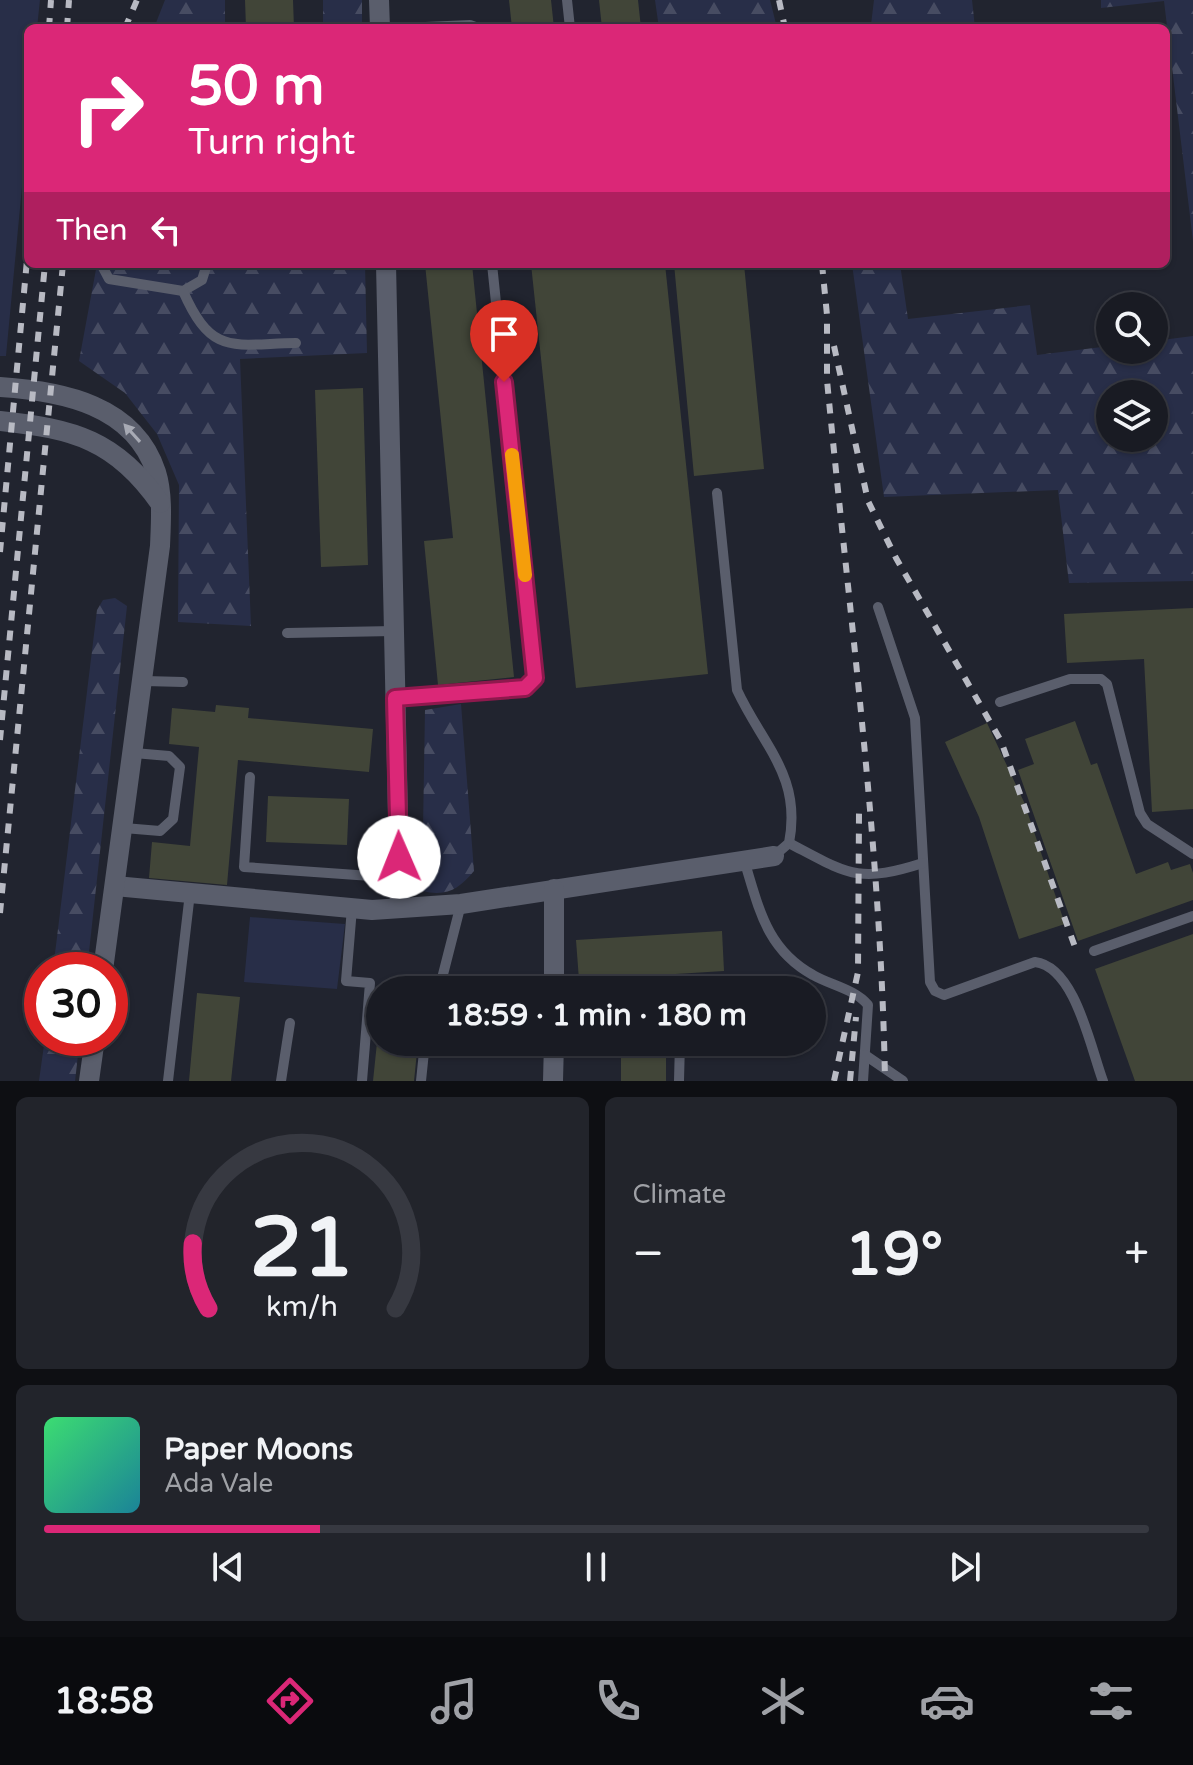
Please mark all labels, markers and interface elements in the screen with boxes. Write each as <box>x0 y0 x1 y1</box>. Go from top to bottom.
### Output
text: 50 m <box>188 53 324 120</box>
icon: right <box>56 56 160 160</box>
text: Turn right <box>188 121 355 164</box>
icon: left <box>144 208 188 252</box>
text: Then <box>56 212 128 249</box>
map controls <box>1096 292 1168 452</box>
button: search <box>1096 292 1168 364</box>
pin <box>470 300 538 382</box>
icon: arrive <box>482 312 526 356</box>
button: layers <box>1096 380 1168 452</box>
one-way arrow <box>124 424 141 444</box>
position arrow <box>357 815 441 899</box>
speed limit sign: 30 <box>24 952 128 1056</box>
text: 18:59 · 1 min · 180 m <box>445 997 747 1034</box>
text: Climate <box>633 1179 726 1210</box>
text: 21 <box>250 1199 354 1299</box>
text: 19° <box>845 1219 943 1291</box>
text: − <box>633 1228 664 1281</box>
text: + <box>1124 1228 1149 1281</box>
text: km/h <box>266 1290 338 1324</box>
text: Paper Moons <box>164 1431 353 1468</box>
text: Ada Vale <box>164 1468 273 1499</box>
icon: previous <box>206 1545 250 1589</box>
icon: pause <box>574 1545 618 1589</box>
icon: next <box>943 1545 987 1589</box>
icon: directions <box>262 1673 318 1729</box>
icon: music <box>426 1673 482 1729</box>
icon: phone <box>590 1673 646 1729</box>
icon: climate <box>755 1673 811 1729</box>
icon: car <box>919 1673 975 1729</box>
icon: filters <box>1083 1673 1139 1729</box>
text: 18:58 <box>54 1680 154 1723</box>

